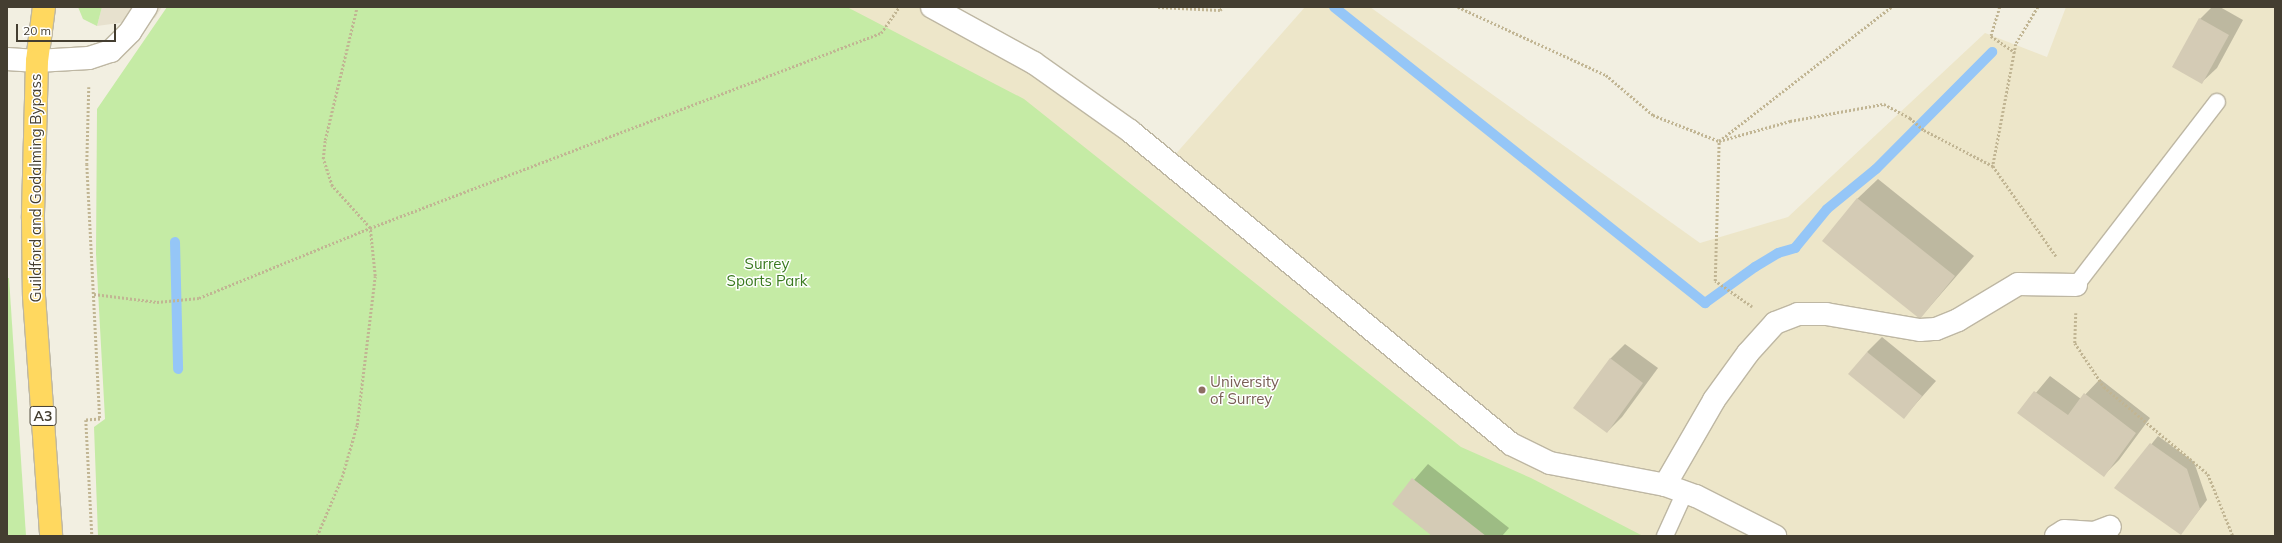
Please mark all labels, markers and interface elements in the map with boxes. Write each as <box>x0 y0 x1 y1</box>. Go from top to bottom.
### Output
scale bar <box>18 16 118 42</box>
text: 20 m <box>23 23 51 38</box>
street label: Guildford and Godalming Bypass <box>27 74 45 302</box>
park label: Surrey Sports Park <box>727 254 807 289</box>
place label: University of Surrey <box>1210 372 1279 407</box>
marker: University of Surrey <box>1197 385 1207 395</box>
road number: A3 <box>29 404 57 428</box>

